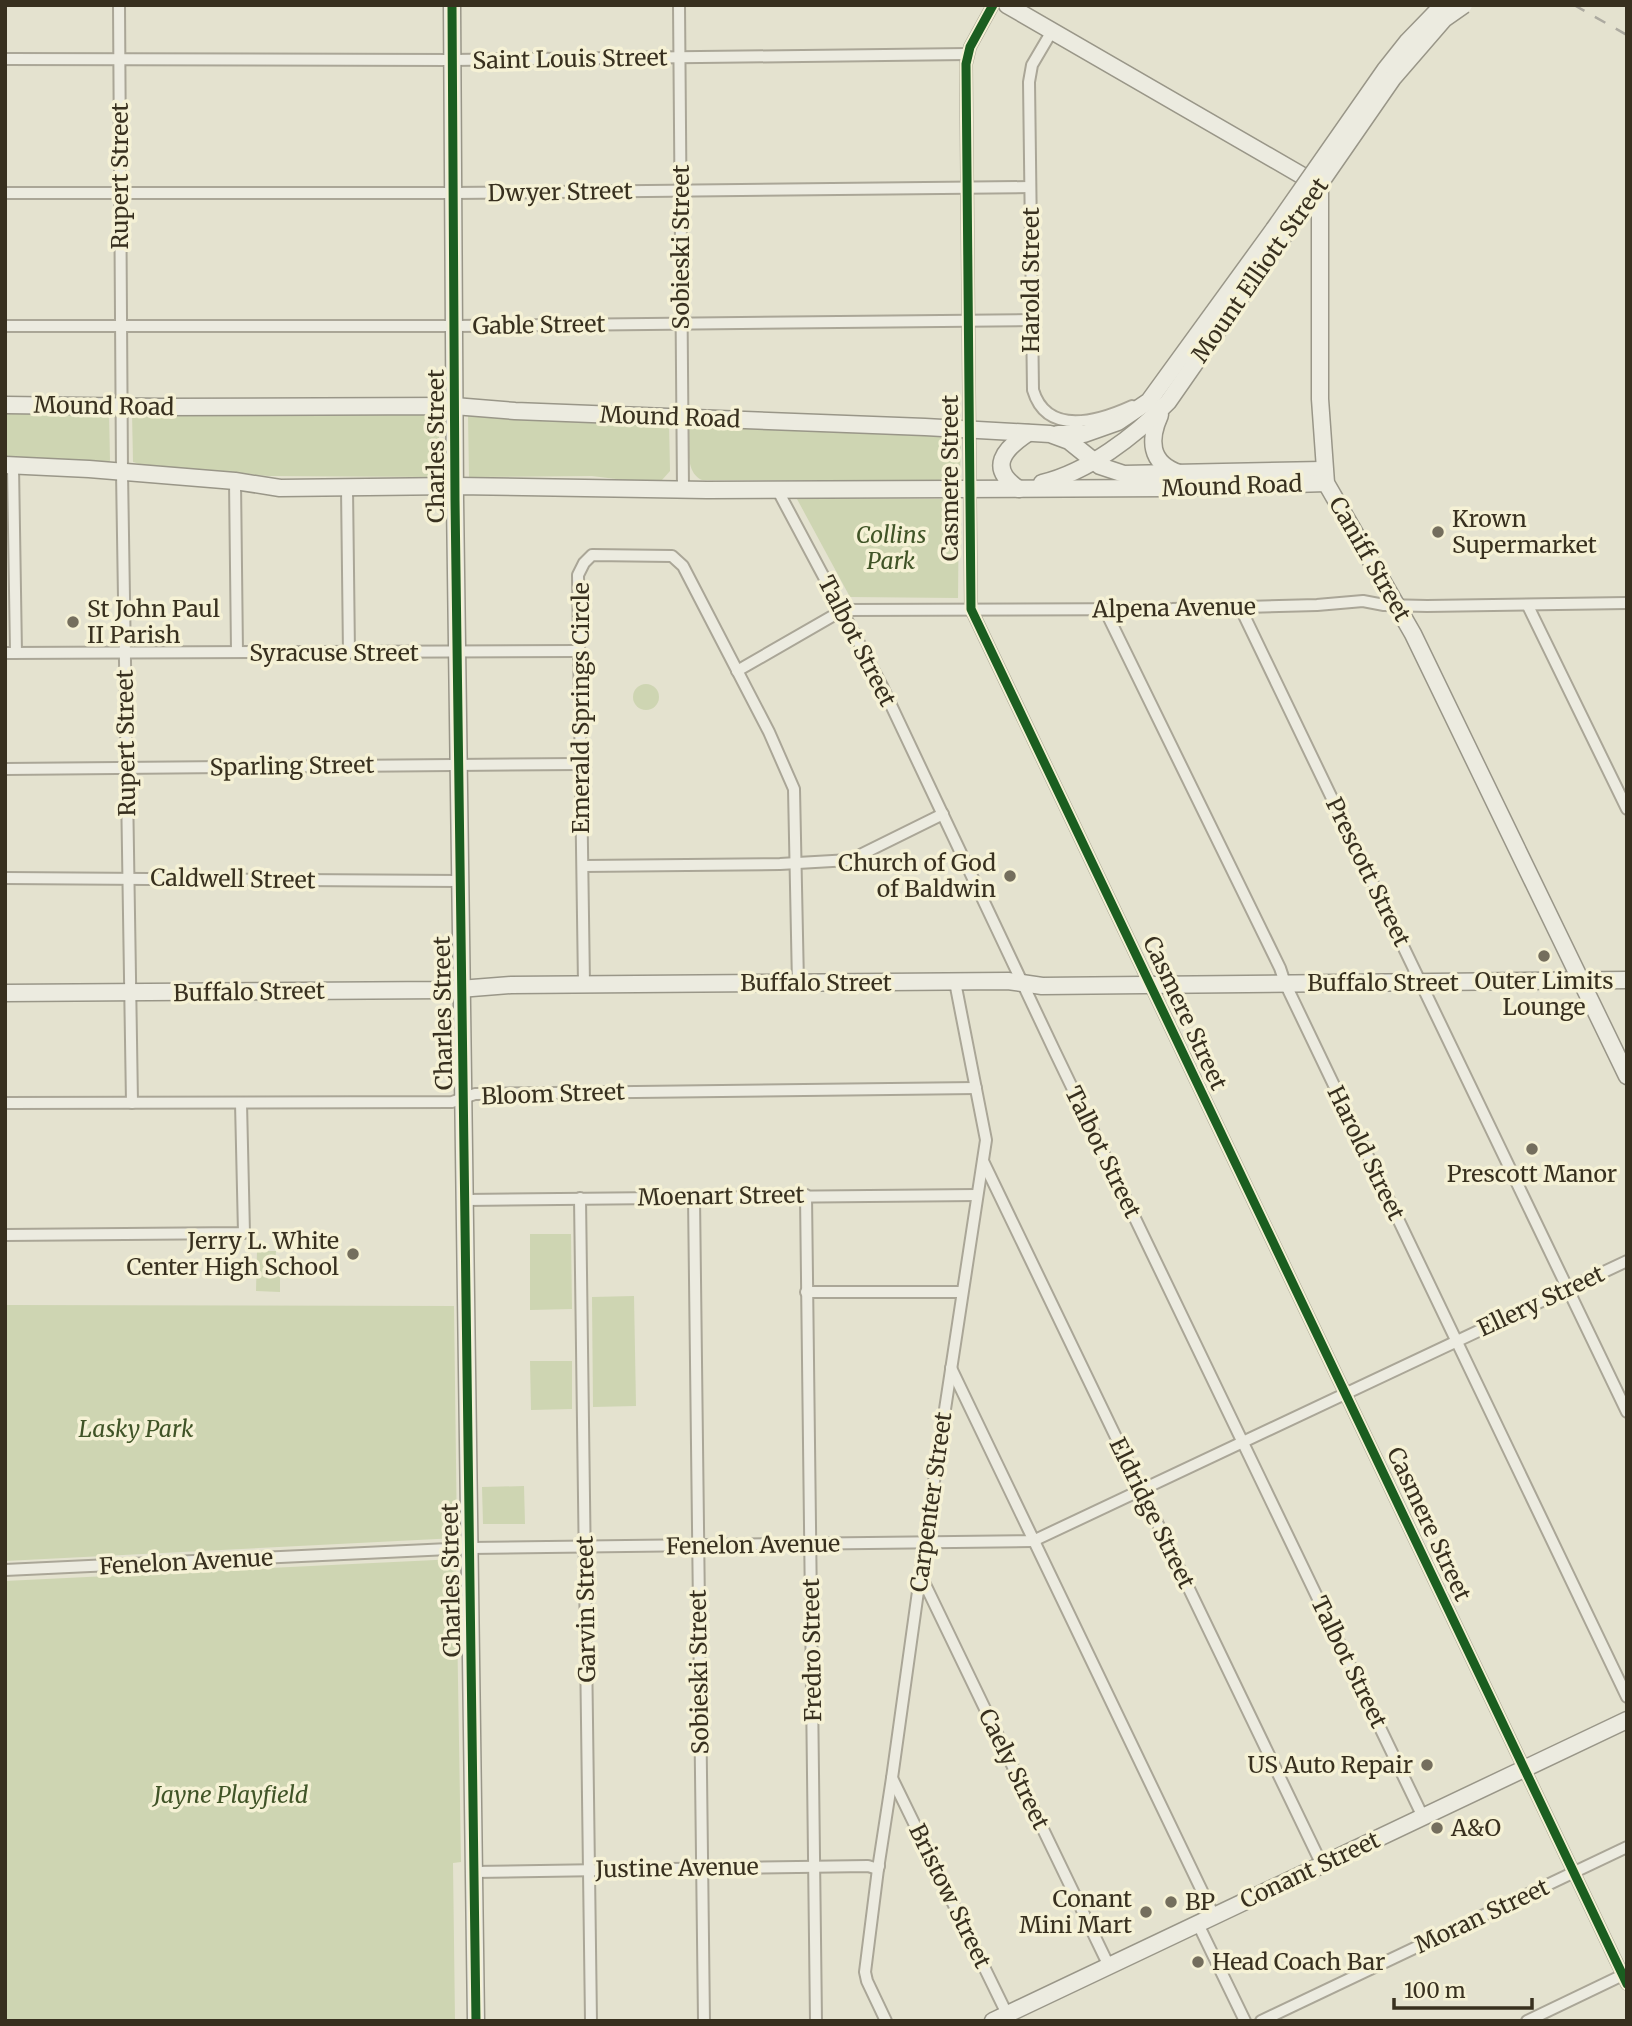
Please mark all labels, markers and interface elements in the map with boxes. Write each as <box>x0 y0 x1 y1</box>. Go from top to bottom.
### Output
street label: Saint Louis Street <box>472 42 668 75</box>
street label: Rupert Street <box>105 102 134 250</box>
street label: Sobieski Street <box>666 164 695 330</box>
street label: Mount Elliott Street <box>1185 172 1334 368</box>
street label: Dwyer Street <box>487 176 633 207</box>
street label: Harold Street <box>1016 207 1045 353</box>
street label: Gable Street <box>472 309 606 340</box>
street label: Charles Street <box>421 369 450 523</box>
street label: Mound Road <box>33 390 175 421</box>
street label: Casmere Street <box>935 395 964 561</box>
street label: Mound Road <box>599 400 741 433</box>
street label: Mound Road <box>1161 469 1303 502</box>
street label: Caniff Street <box>1323 491 1418 626</box>
place label: Krown Supermarket <box>1452 504 1597 559</box>
park label: Collins Park <box>856 520 926 575</box>
marker: Krown Supermarket <box>1430 524 1446 540</box>
street label: Talbot Street <box>812 570 903 711</box>
street label: Emerald Springs Circle <box>566 582 595 834</box>
street label: Alpena Avenue <box>1091 592 1256 623</box>
place label: St John Paul II Parish <box>87 594 220 649</box>
marker: St John Paul II Parish <box>65 614 81 630</box>
street label: Syracuse Street <box>249 638 419 667</box>
street label: Rupert Street <box>110 669 141 817</box>
street label: Sparling Street <box>209 750 375 781</box>
street label: Prescott Street <box>1320 793 1417 951</box>
place label: Church of God of Baldwin <box>838 848 996 903</box>
street label: Caldwell Street <box>150 863 316 894</box>
marker: Church of God of Baldwin <box>1002 868 1018 884</box>
street label: Casmere Street <box>1137 931 1234 1094</box>
street label: Charles Street <box>427 936 458 1090</box>
marker: Outer Limits Lounge <box>1536 948 1552 964</box>
place label: Outer Limits Lounge <box>1474 966 1614 1021</box>
street label: Buffalo Street <box>740 968 892 997</box>
street label: Buffalo Street <box>1307 968 1459 997</box>
street label: Buffalo Street <box>173 976 325 1007</box>
street label: Bloom Street <box>481 1076 625 1111</box>
street label: Talbot Street <box>1059 1081 1148 1222</box>
street label: Harold Street <box>1321 1081 1411 1225</box>
marker: Prescott Manor <box>1524 1141 1540 1157</box>
place label: Prescott Manor <box>1447 1159 1617 1188</box>
street label: Moenart Street <box>637 1180 805 1211</box>
place label: Jerry L. White Center High School <box>126 1226 339 1281</box>
marker: Jerry L. White Center High School <box>345 1246 361 1262</box>
street label: Ellery Street <box>1473 1259 1609 1343</box>
street label: Carpenter Street <box>904 1410 958 1594</box>
park label: Lasky Park <box>79 1414 194 1443</box>
street label: Eldridge Street <box>1103 1433 1202 1593</box>
street label: Casmere Street <box>1381 1442 1478 1605</box>
street label: Charles Street <box>435 1503 466 1657</box>
street label: Fenelon Avenue <box>666 1528 840 1561</box>
street label: Garvin Street <box>570 1535 601 1683</box>
street label: Fenelon Avenue <box>98 1542 274 1581</box>
street label: Fredro Street <box>796 1578 827 1722</box>
street label: Sobieski Street <box>683 1589 714 1755</box>
street label: Talbot Street <box>1305 1591 1394 1732</box>
street label: Caely Street <box>973 1704 1056 1834</box>
place label: US Auto Repair <box>1248 1750 1413 1779</box>
marker: US Auto Repair <box>1419 1757 1435 1773</box>
park label: Jayne Playfield <box>151 1780 309 1809</box>
place label: A&O <box>1450 1813 1501 1842</box>
street label: Bristow Street <box>903 1819 998 1973</box>
marker: A&O <box>1429 1820 1445 1836</box>
street label: Conant Street <box>1235 1825 1384 1915</box>
street label: Justine Avenue <box>594 1852 759 1883</box>
street label: Moran Street <box>1410 1872 1554 1959</box>
place label: Conant Mini Mart <box>1019 1884 1132 1939</box>
place label: BP <box>1185 1887 1215 1916</box>
marker: BP <box>1163 1894 1179 1910</box>
marker: Conant Mini Mart <box>1138 1904 1154 1920</box>
place label: Head Coach Bar <box>1212 1947 1385 1976</box>
marker: Head Coach Bar <box>1190 1954 1206 1970</box>
scale bar <box>1394 1966 1532 2010</box>
text: 100 m <box>1404 1977 1466 2004</box>

